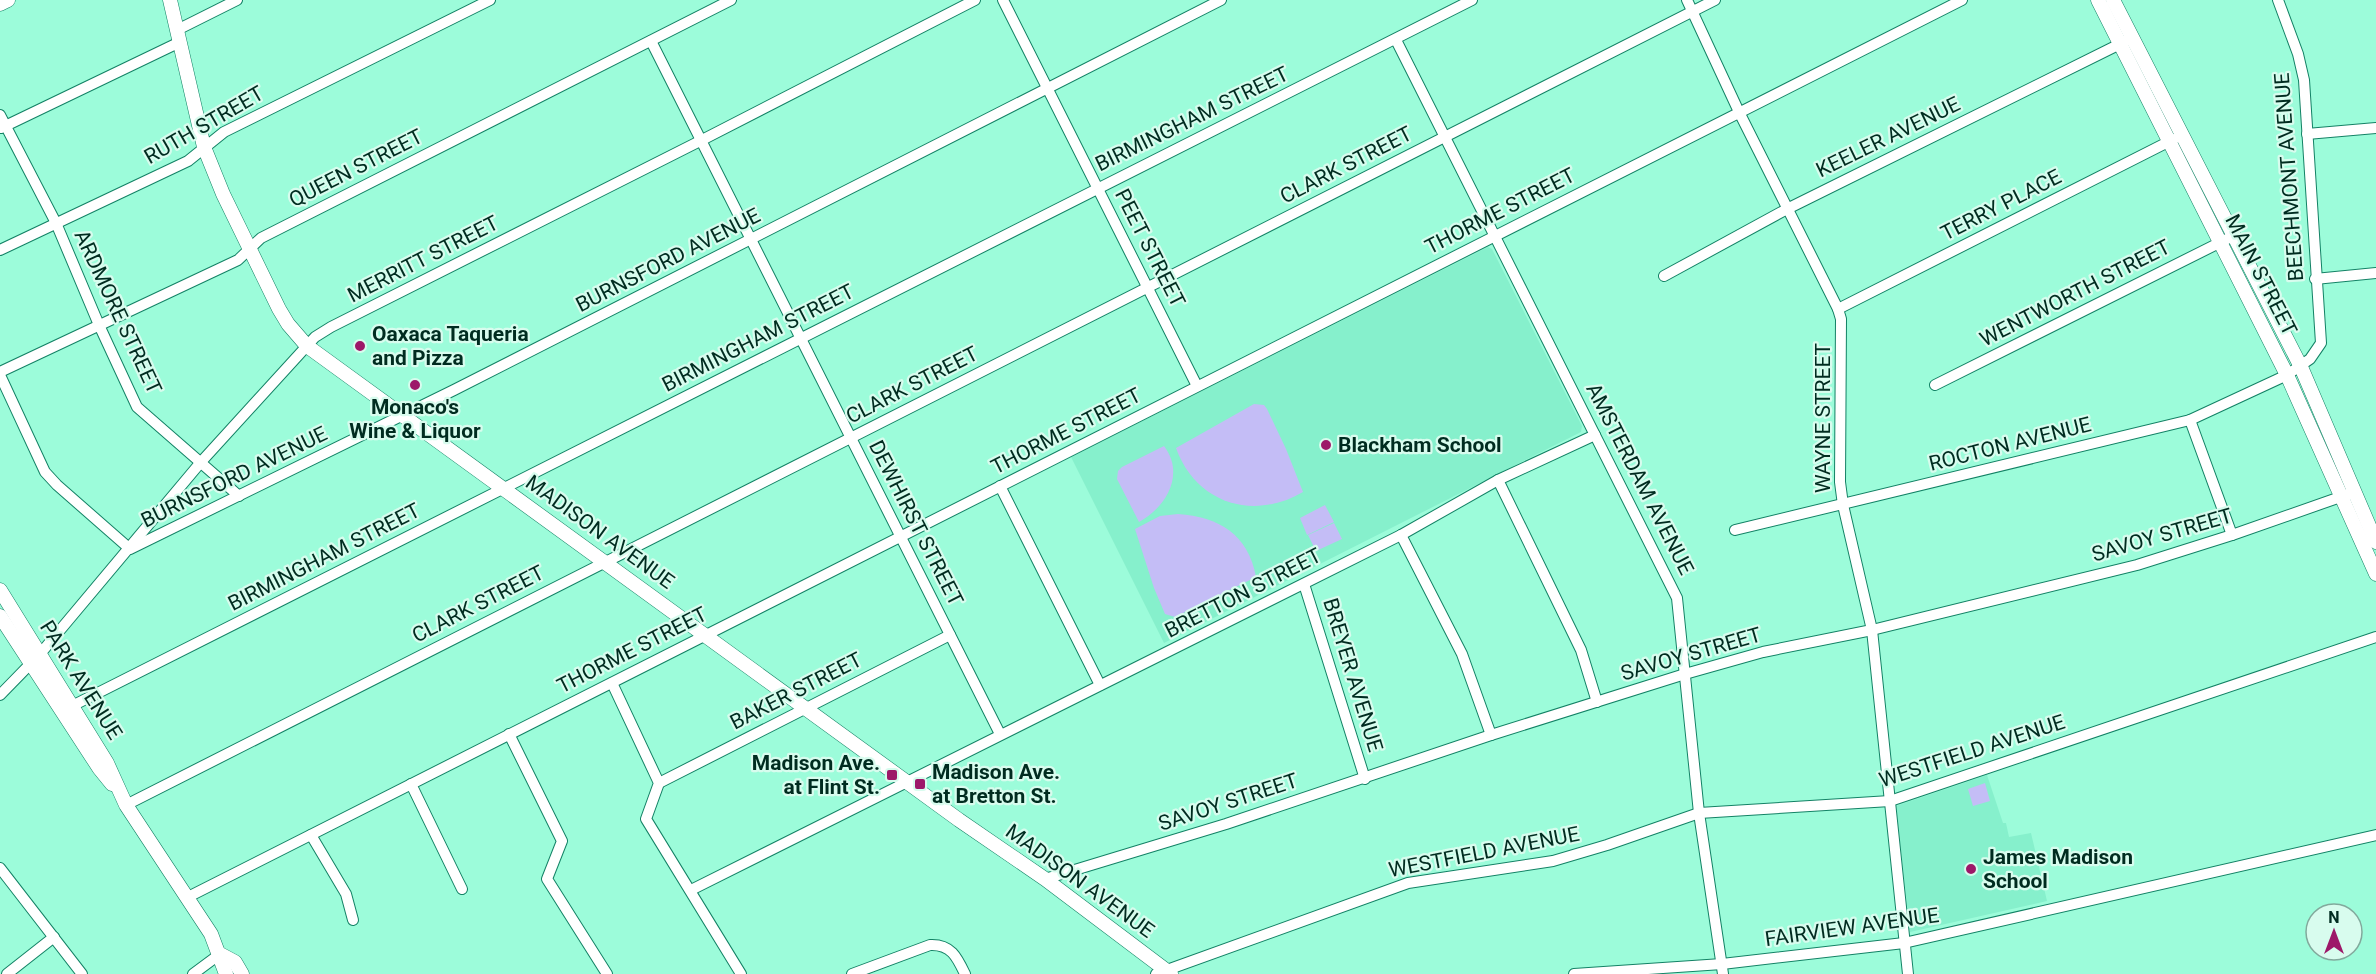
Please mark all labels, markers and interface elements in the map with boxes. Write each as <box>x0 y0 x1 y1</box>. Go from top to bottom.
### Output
street label: BIRMINGHAM STREET <box>1091 62 1293 176</box>
street label: BEECHMONT AVENUE <box>2270 72 2308 282</box>
street label: RUTH STREET <box>140 81 268 169</box>
street label: KEELER AVENUE <box>1812 92 1964 182</box>
street label: CLARK STREET <box>1276 121 1416 209</box>
street label: QUEEN STREET <box>285 124 427 212</box>
street label: THORME STREET <box>1421 163 1579 259</box>
street label: TERRY PLACE <box>1937 164 2065 246</box>
street label: PEET STREET <box>1110 185 1190 311</box>
street label: BURNSFORD AVENUE <box>572 203 764 317</box>
street label: MERRITT STREET <box>344 210 503 307</box>
street label: MAIN STREET <box>2220 210 2302 340</box>
street label: ARDMORE STREET <box>70 226 167 398</box>
street label: WENTWORTH STREET <box>1976 234 2175 351</box>
street label: BIRMINGHAM STREET <box>658 279 858 397</box>
place label: Oaxaca Taqueria and Pizza <box>372 322 529 370</box>
marker: Oaxaca Taqueria and Pizza <box>353 339 367 353</box>
street label: CLARK STREET <box>842 341 982 429</box>
street label: WAYNE STREET <box>1811 342 1835 493</box>
marker: Monaco's Wine & Liquor <box>408 378 422 392</box>
street label: AMSTERDAM AVENUE <box>1581 379 1699 579</box>
street label: THORME STREET <box>987 383 1145 479</box>
place label: Monaco's Wine & Liquor <box>349 395 481 443</box>
street label: ROCTON AVENUE <box>1926 412 2094 476</box>
street label: BURNSFORD AVENUE <box>137 422 331 532</box>
place label: Blackham School <box>1338 433 1502 457</box>
street label: DEWHIRST STREET <box>864 436 968 610</box>
marker: Blackham School <box>1319 438 1333 452</box>
street label: MADISON AVENUE <box>521 470 679 594</box>
street label: BIRMINGHAM STREET <box>224 498 424 616</box>
street label: SAVOY STREET <box>2089 503 2235 567</box>
street label: BRETTON STREET <box>1161 543 1326 643</box>
street label: CLARK STREET <box>408 560 548 648</box>
street label: BREYER AVENUE <box>1318 595 1388 755</box>
street label: THORME STREET <box>553 602 711 698</box>
street label: PARK AVENUE <box>35 616 127 744</box>
street label: SAVOY STREET <box>1618 622 1764 686</box>
street label: BAKER STREET <box>726 647 866 735</box>
street label: WESTFIELD AVENUE <box>1876 710 2068 792</box>
place label: Madison Ave. at Flint St. <box>752 751 880 799</box>
place label: Madison Ave. at Bretton St. <box>932 760 1060 808</box>
marker: Madison Ave. at Flint St. <box>885 768 899 782</box>
street label: SAVOY STREET <box>1155 768 1301 836</box>
marker: Madison Ave. at Bretton St. <box>913 777 927 791</box>
street label: MADISON AVENUE <box>1001 819 1159 943</box>
street label: WESTFIELD AVENUE <box>1387 822 1581 882</box>
place label: James Madison School <box>1983 845 2133 893</box>
marker: James Madison School <box>1964 862 1978 876</box>
north arrow <box>2304 902 2364 962</box>
street label: FAIRVIEW AVENUE <box>1763 903 1941 951</box>
text: N <box>2328 908 2340 927</box>

